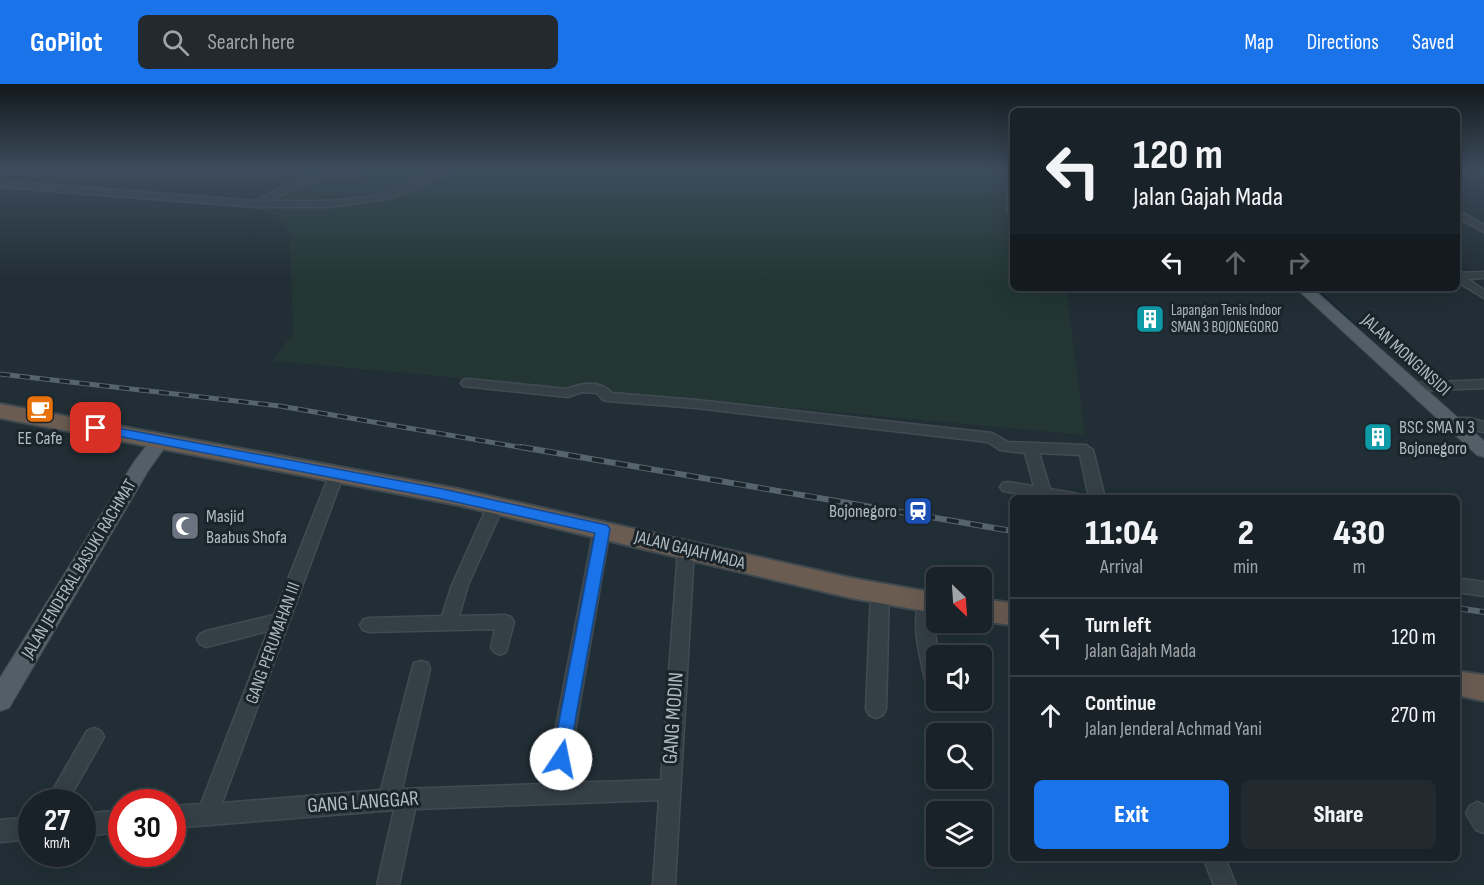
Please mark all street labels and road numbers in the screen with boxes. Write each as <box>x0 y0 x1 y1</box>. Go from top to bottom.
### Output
street label: JALAN MONGINSIDI <box>1356 309 1455 400</box>
street label: JALAN JENDERAL BASUKI RACHMAT <box>17 476 141 663</box>
street label: JALAN GAJAH MADA <box>632 526 748 574</box>
street label: GANG PERUMAHAN III <box>241 579 305 707</box>
street label: GANG MODIN <box>657 671 689 765</box>
street label: GANG LANGGAR <box>307 786 420 818</box>

